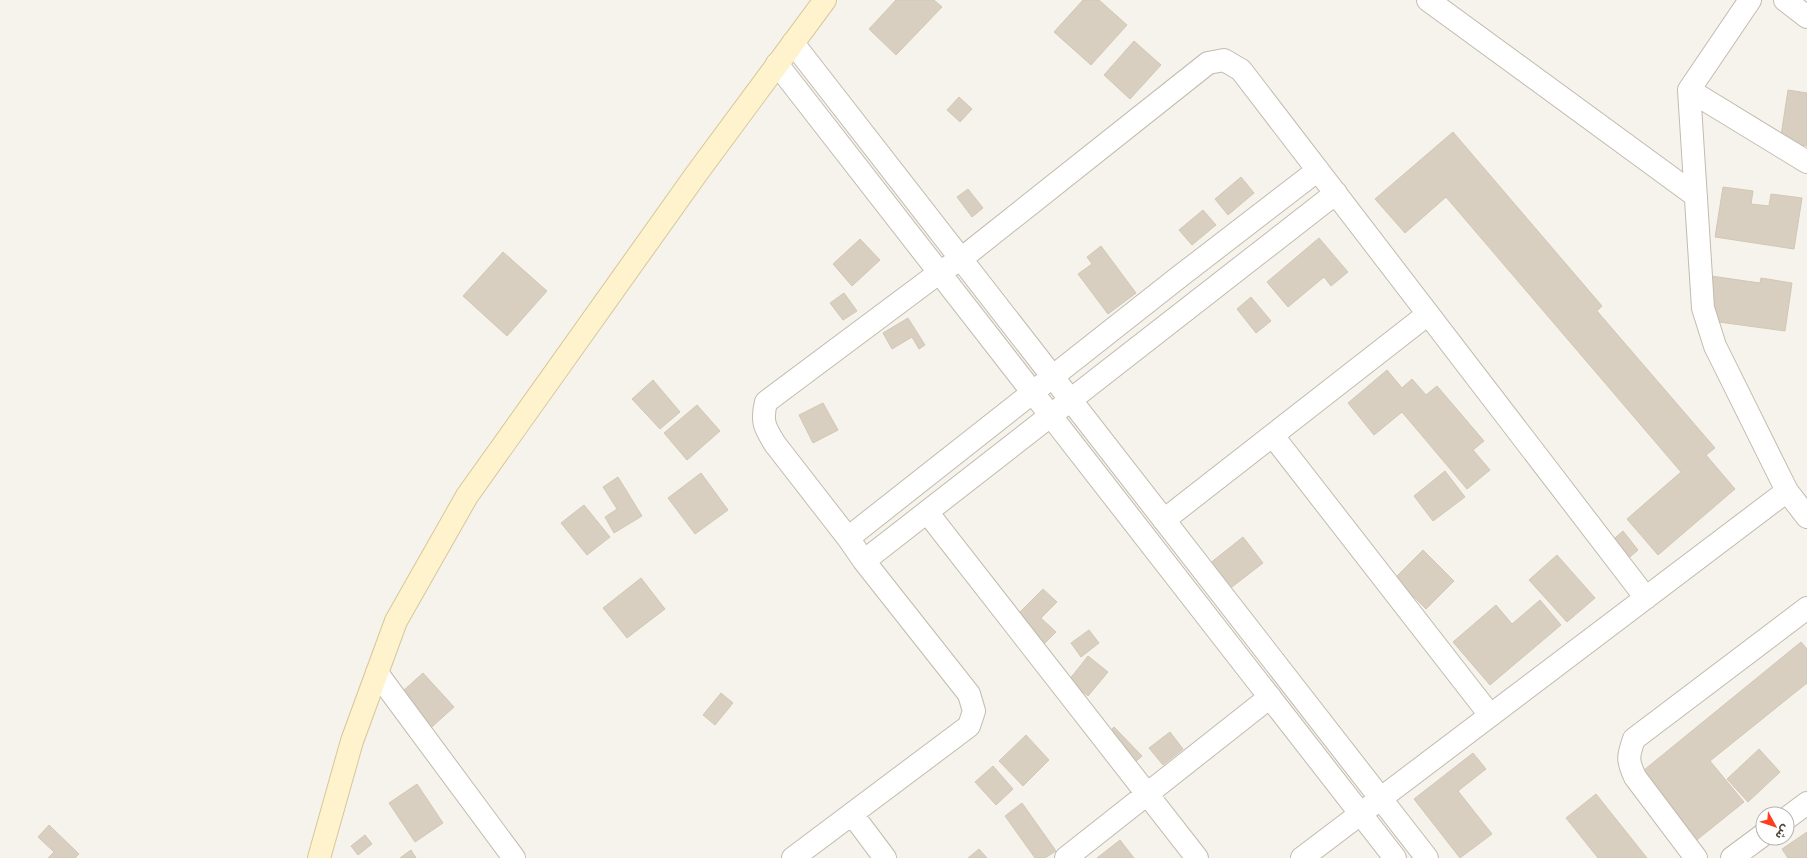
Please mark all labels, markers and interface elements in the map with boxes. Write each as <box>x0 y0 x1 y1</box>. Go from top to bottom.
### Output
north arrow <box>1755 806 1795 846</box>
text: ش <box>1772 822 1792 842</box>

